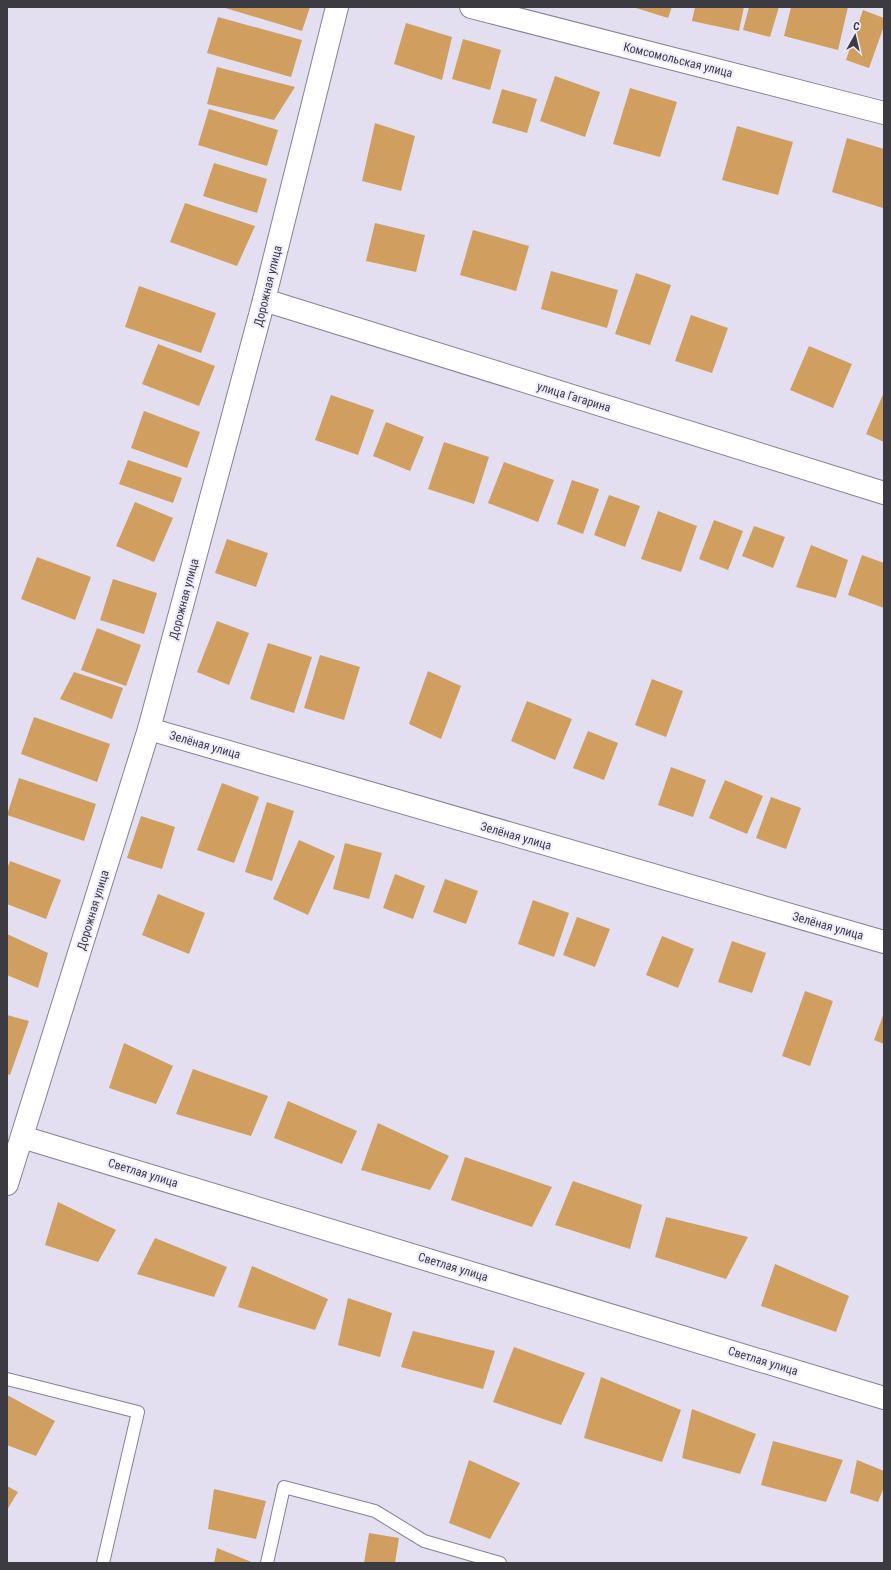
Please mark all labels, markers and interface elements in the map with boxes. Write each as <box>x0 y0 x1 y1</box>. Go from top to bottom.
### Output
north arrow <box>835 16 875 56</box>
text: С <box>852 20 860 33</box>
street label: Комсомольская улица <box>622 40 734 80</box>
street label: Дорожная улица <box>251 244 285 328</box>
street label: улица Гагарина <box>535 379 613 415</box>
street label: Дорожная улица <box>166 557 202 641</box>
street label: Зелёная улица <box>168 728 242 762</box>
street label: Зелёная улица <box>479 819 553 853</box>
street label: Дорожная улица <box>74 868 112 952</box>
street label: Зелёная улица <box>791 909 865 943</box>
street label: Светлая улица <box>106 1156 180 1190</box>
street label: Светлая улица <box>416 1250 490 1284</box>
street label: Светлая улица <box>726 1344 800 1378</box>

